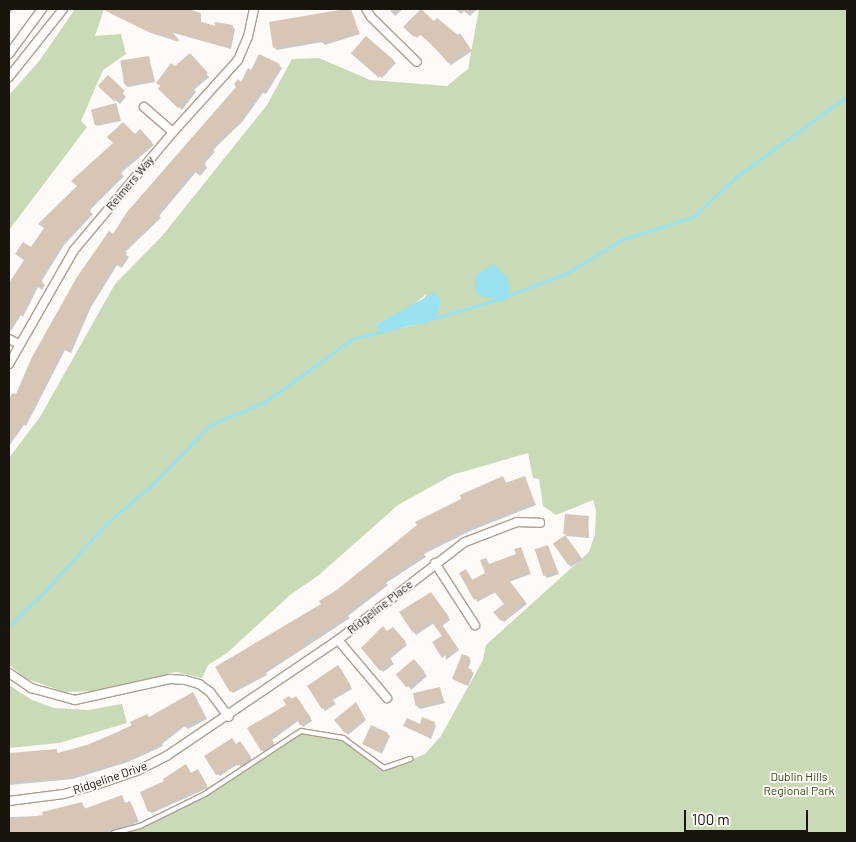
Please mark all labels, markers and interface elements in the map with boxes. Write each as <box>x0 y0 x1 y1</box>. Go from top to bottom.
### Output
street label: Reimers Way <box>103 153 157 213</box>
street label: Ridgeline Place <box>344 577 416 637</box>
street label: Ridgeline Drive <box>71 759 149 797</box>
park label: Dublin Hills Regional Park <box>763 770 835 798</box>
scale bar <box>686 800 810 832</box>
text: 100 m <box>692 810 730 828</box>

